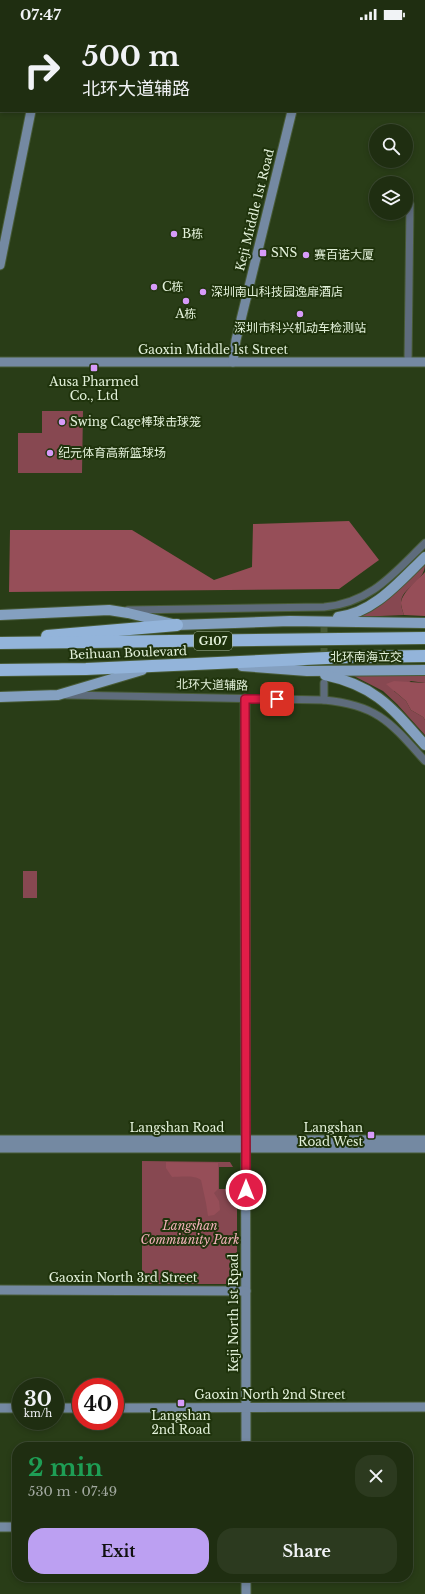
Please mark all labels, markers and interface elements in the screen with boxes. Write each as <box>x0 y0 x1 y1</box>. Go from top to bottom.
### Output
text: 07:47 <box>20 5 61 24</box>
text: 500 m <box>82 39 179 74</box>
icon: right <box>16 44 68 96</box>
text: 北环大道辅路 <box>82 78 190 100</box>
map controls <box>369 124 413 220</box>
button: search <box>369 124 413 168</box>
street label: Keji Middle 1st Road <box>232 147 277 273</box>
button: layers <box>369 176 413 220</box>
place label: B栋 <box>182 226 203 241</box>
marker: B栋 <box>169 229 179 239</box>
place label: SNS <box>271 245 297 260</box>
place label: 赛百诺大厦 <box>314 247 374 262</box>
marker: SNS <box>258 248 268 258</box>
marker: 赛百诺大厦 <box>301 250 311 260</box>
place label: C栋 <box>162 279 184 294</box>
marker: C栋 <box>149 282 159 292</box>
place label: 深圳南山科技园逸扉酒店 <box>211 284 343 299</box>
marker: 深圳南山科技园逸扉酒店 <box>198 287 208 297</box>
marker: A栋 <box>181 296 191 306</box>
place label: A栋 <box>174 306 197 321</box>
marker: 深圳市科兴机动车检测站 <box>295 309 305 319</box>
place label: 深圳市科兴机动车检测站 <box>234 320 366 335</box>
street label: Gaoxin Middle 1st Street <box>138 342 289 357</box>
marker: Ausa Pharmed Co., Ltd <box>89 363 99 373</box>
place label: Ausa Pharmed Co., Ltd <box>48 374 139 403</box>
place label: Swing Cage棒球击球笼 <box>70 414 201 429</box>
marker: Swing Cage棒球击球笼 <box>57 417 67 427</box>
place label: 纪元体育高新篮球场 <box>58 445 166 460</box>
marker: 纪元体育高新篮球场 <box>45 448 55 458</box>
road number: G107 <box>194 632 232 650</box>
street label: Beihuan Boulevard <box>69 643 187 662</box>
street label: 北环南海立交 <box>330 649 402 664</box>
street label: 北环大道辅路 <box>176 676 248 693</box>
pin <box>260 682 294 716</box>
icon: arrive <box>266 688 288 710</box>
street label: Langshan Road <box>130 1120 224 1135</box>
place label: Langshan Road West <box>298 1120 363 1149</box>
marker: Langshan Road West <box>366 1130 376 1140</box>
position arrow <box>225 1169 267 1211</box>
park label: Langshan Commiunity Park <box>141 1218 239 1247</box>
street label: Keji North 1st Rpad <box>226 1254 241 1372</box>
street label: Gaoxin North 3rd Street <box>49 1270 198 1285</box>
speed limit sign: 40 <box>72 1378 124 1430</box>
text: 30 <box>24 1387 52 1411</box>
street label: Gaoxin North 2nd Street <box>194 1387 346 1402</box>
marker: Langshan 2nd Road <box>176 1398 186 1408</box>
text: km/h <box>24 1407 52 1420</box>
place label: Langshan 2nd Road <box>151 1408 211 1437</box>
text: 2 min <box>28 1453 103 1482</box>
button: close <box>355 1455 397 1497</box>
text: 530 m · 07:49 <box>28 1483 117 1500</box>
button: Exit <box>28 1528 209 1574</box>
button: Share <box>217 1528 397 1574</box>

